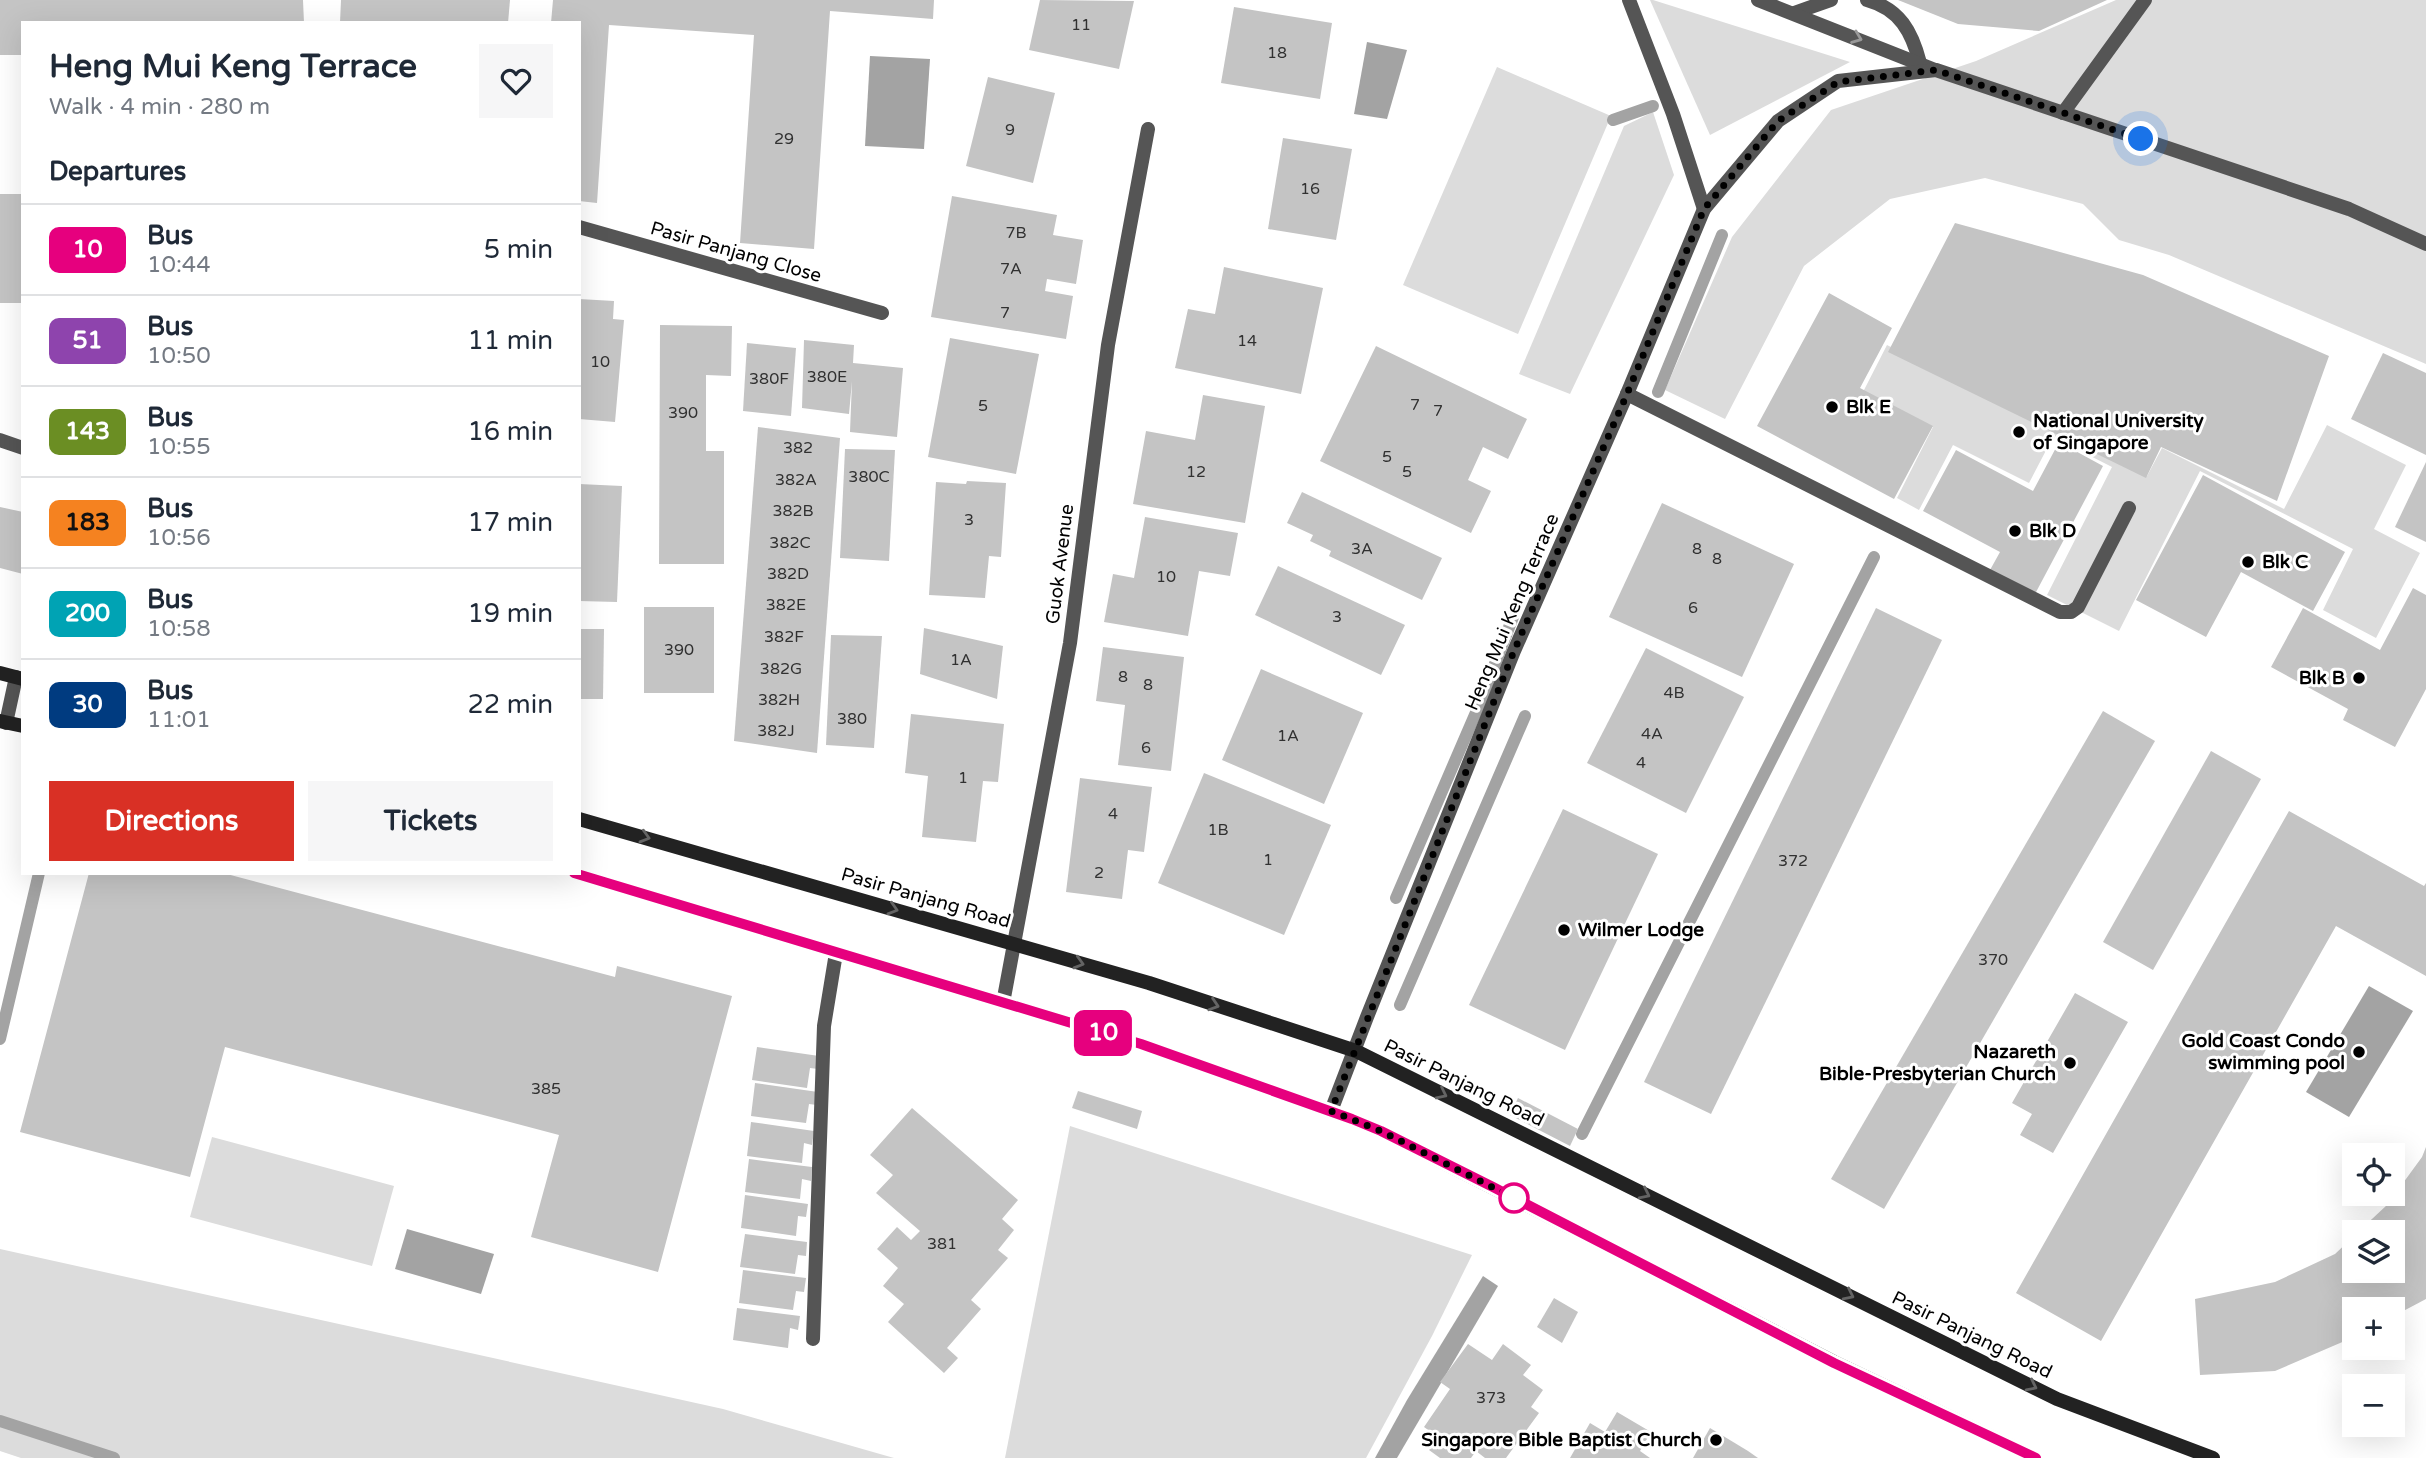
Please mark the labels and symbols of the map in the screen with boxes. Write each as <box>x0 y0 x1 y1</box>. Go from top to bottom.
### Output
house number: 11 <box>1071 15 1091 35</box>
one-way arrow <box>1851 30 1863 44</box>
house number: 18 <box>1267 43 1287 63</box>
house number: 9 <box>1005 120 1015 140</box>
your location <box>2123 121 2158 156</box>
house number: 29 <box>774 129 794 149</box>
house number: 16 <box>1300 179 1320 199</box>
street label: Pasir Panjang Close <box>648 217 824 287</box>
house number: 7B <box>1005 223 1027 243</box>
house number: 7A <box>1000 259 1022 279</box>
house number: 7 <box>1000 303 1010 323</box>
house number: 14 <box>1237 331 1257 351</box>
house number: 10 <box>590 352 610 372</box>
house number: 380E <box>807 367 847 387</box>
house number: 380F <box>749 369 789 389</box>
house number: 7 <box>1410 395 1420 415</box>
house number: 5 <box>978 396 988 416</box>
place label: Blk E <box>1846 396 1891 418</box>
marker: Blk E <box>1824 399 1840 415</box>
house number: 7 <box>1433 401 1443 421</box>
house number: 390 <box>668 403 698 423</box>
place label: National University of Singapore <box>2033 410 2205 455</box>
marker: National University of Singapore <box>2011 424 2027 440</box>
house number: 382 <box>783 438 813 458</box>
house number: 5 <box>1382 447 1392 467</box>
house number: 12 <box>1186 462 1206 482</box>
house number: 5 <box>1402 462 1412 482</box>
house number: 380C <box>848 467 890 487</box>
house number: 382A <box>775 470 817 490</box>
house number: 382B <box>772 501 814 521</box>
street label: Guok Avenue <box>1042 503 1078 625</box>
house number: 3 <box>964 510 974 530</box>
street label: Heng Mui Keng Terrace <box>1460 510 1564 714</box>
place label: Blk D <box>2029 520 2076 542</box>
marker: Blk D <box>2007 523 2023 539</box>
house number: 382C <box>769 533 811 553</box>
house number: 3A <box>1351 539 1373 559</box>
house number: 8 <box>1692 539 1702 559</box>
house number: 8 <box>1712 549 1722 569</box>
place label: Blk C <box>2262 551 2308 573</box>
marker: Blk C <box>2240 554 2256 570</box>
house number: 382D <box>767 564 809 584</box>
house number: 10 <box>1156 567 1176 587</box>
house number: 382E <box>766 595 806 615</box>
house number: 6 <box>1688 598 1698 618</box>
house number: 3 <box>1332 607 1342 627</box>
house number: 382F <box>764 627 804 647</box>
house number: 390 <box>664 640 694 660</box>
house number: 1A <box>950 650 972 670</box>
house number: 382G <box>760 659 802 679</box>
house number: 8 <box>1118 667 1128 687</box>
place label: Blk B <box>2299 667 2345 689</box>
marker: Blk B <box>2351 670 2367 686</box>
house number: 8 <box>1143 675 1153 695</box>
house number: 4B <box>1663 683 1685 703</box>
house number: 382H <box>758 690 800 710</box>
house number: 380 <box>837 709 867 729</box>
house number: 382J <box>757 721 795 741</box>
house number: 4A <box>1641 724 1663 744</box>
house number: 1A <box>1277 726 1299 746</box>
house number: 6 <box>1141 738 1151 758</box>
house number: 4 <box>1636 753 1646 773</box>
house number: 1 <box>958 768 968 788</box>
house number: 4 <box>1108 804 1118 824</box>
house number: 1B <box>1207 820 1229 840</box>
one-way arrow <box>639 829 651 844</box>
house number: 1 <box>1263 850 1273 870</box>
house number: 372 <box>1778 851 1808 871</box>
street label: Pasir Panjang Road <box>839 863 1013 933</box>
house number: 2 <box>1094 863 1104 883</box>
one-way arrow <box>887 900 899 915</box>
place label: Wilmer Lodge <box>1578 919 1704 942</box>
marker: Wilmer Lodge <box>1556 922 1572 938</box>
house number: 370 <box>1978 950 2008 970</box>
one-way arrow <box>1072 955 1084 969</box>
one-way arrow <box>1208 996 1220 1011</box>
line badge: 10 <box>1072 1010 1134 1056</box>
place label: Gold Coast Condo swimming pool <box>2181 1030 2345 1075</box>
street label: Pasir Panjang Road <box>1380 1035 1548 1131</box>
place label: Nazareth Bible-Presbyterian Church <box>1819 1041 2056 1086</box>
marker: Gold Coast Condo swimming pool <box>2351 1044 2367 1060</box>
marker: Nazareth Bible-Presbyterian Church <box>2062 1055 2078 1071</box>
house number: 385 <box>531 1079 561 1099</box>
one-way arrow <box>1434 1085 1447 1099</box>
unlabelled marker <box>1499 1183 1529 1213</box>
one-way arrow <box>1638 1186 1650 1200</box>
house number: 381 <box>927 1234 957 1254</box>
one-way arrow <box>1842 1287 1854 1301</box>
street label: Pasir Panjang Road <box>1888 1287 2056 1383</box>
one-way arrow <box>2025 1378 2037 1392</box>
house number: 373 <box>1476 1388 1506 1408</box>
place label: Singapore Bible Baptist Church <box>1421 1429 1702 1452</box>
marker: Singapore Bible Baptist Church <box>1708 1432 1724 1448</box>

